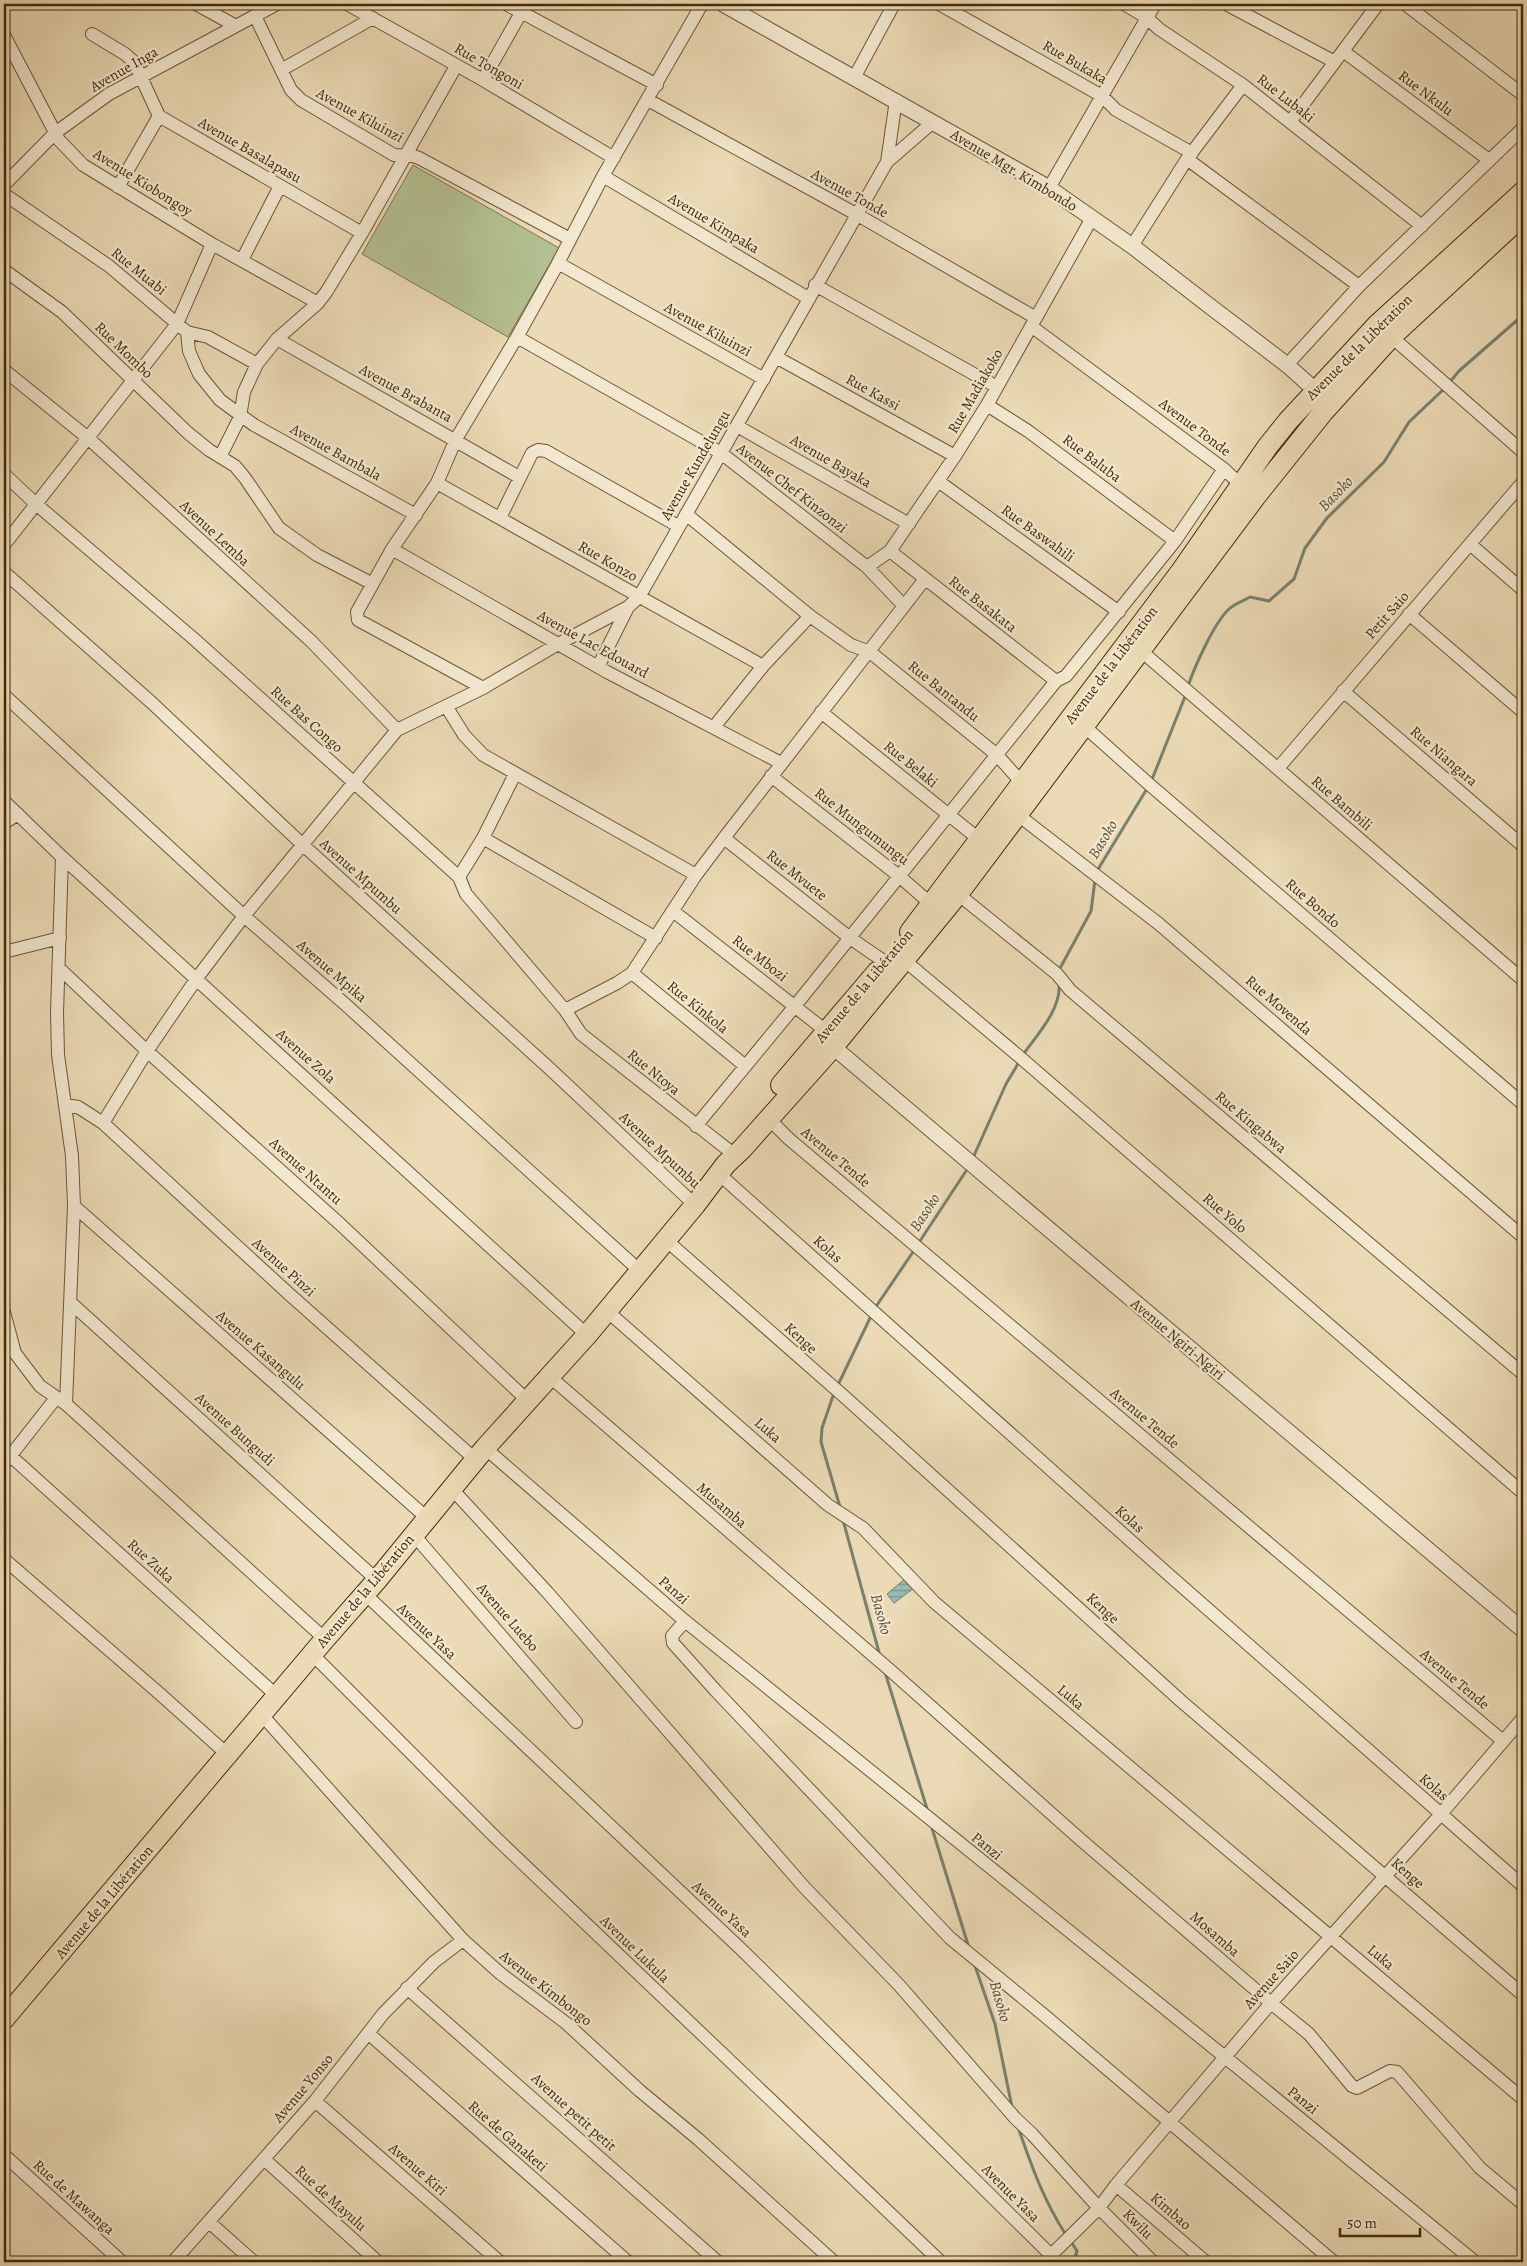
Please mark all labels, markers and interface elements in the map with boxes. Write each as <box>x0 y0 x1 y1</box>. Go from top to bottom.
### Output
street label: Rue Bukaka <box>1039 35 1111 89</box>
street label: Rue Tongoni <box>451 38 527 94</box>
street label: Avenue Inga <box>85 41 162 97</box>
street label: Rue Nkulu <box>1394 66 1459 121</box>
street label: Rue Lubaki <box>1253 69 1319 127</box>
street label: Avenue Kiluinzi <box>312 82 407 147</box>
street label: Avenue Basalapasu <box>194 112 306 188</box>
street label: Avenue Mgr. Kimbondo <box>946 124 1081 216</box>
street label: Avenue Kiobongoy <box>89 143 197 221</box>
street label: Avenue Tonde <box>807 163 892 223</box>
street label: Avenue Kimpaka <box>664 187 763 258</box>
street label: Rue Muabi <box>107 242 171 300</box>
street label: Avenue de la Libération <box>1301 289 1417 405</box>
street label: Avenue Kiluinzi <box>660 296 755 361</box>
street label: Rue Mombo <box>90 317 158 383</box>
street label: Rue Madiakoko <box>943 345 1007 437</box>
street label: Avenue Brabanta <box>355 359 456 427</box>
street label: Rue Kassi <box>842 369 904 415</box>
street label: Avenue Tonde <box>1154 393 1235 461</box>
street label: Avenue Kundelungu <box>655 406 735 524</box>
street label: Avenue Bambala <box>286 418 385 485</box>
street label: Avenue Bayaka <box>786 429 875 492</box>
street label: Rue Baluba <box>1058 429 1126 487</box>
street label: Avenue Chef Kinzonzi <box>732 438 851 538</box>
water label: Basoko <box>1313 471 1358 516</box>
street label: Avenue Lemba <box>175 495 254 571</box>
street label: Rue Baswahili <box>997 500 1079 566</box>
street label: Rue Konzo <box>575 536 641 586</box>
street label: Rue Basakata <box>945 571 1021 637</box>
street label: Petit Saio <box>1361 587 1413 643</box>
street label: Avenue de la Libération <box>1059 602 1162 729</box>
street label: Avenue Lac Edouard <box>533 605 653 683</box>
street label: Rue Bantandu <box>904 656 985 727</box>
street label: Rue Bas Congo <box>266 681 348 757</box>
street label: Rue Niangara <box>1406 721 1482 791</box>
street label: Rue Belaki <box>880 736 942 792</box>
street label: Rue Bambili <box>1307 771 1377 835</box>
street label: Rue Mungumungu <box>810 783 914 870</box>
water label: Basoko <box>1083 816 1123 863</box>
street label: Avenue Mpumbu <box>315 833 407 919</box>
street label: Rue Mvuete <box>762 845 832 905</box>
street label: Rue Bondo <box>1281 874 1345 932</box>
street label: Avenue de la Libération <box>810 925 918 1048</box>
street label: Rue Mbozi <box>728 930 792 986</box>
street label: Avenue Mpika <box>292 934 371 1007</box>
street label: Rue Movenda <box>1241 970 1317 1040</box>
street label: Rue Kinkola <box>663 976 733 1038</box>
street label: Avenue Zola <box>271 1023 340 1088</box>
street label: Rue Ntoya <box>623 1044 685 1100</box>
street label: Rue Kingabwa <box>1211 1086 1291 1158</box>
street label: Avenue Mpumbu <box>614 1106 706 1194</box>
street label: Avenue Tende <box>796 1121 875 1192</box>
street label: Avenue Ntantu <box>265 1132 347 1210</box>
street label: Rue Yolo <box>1199 1188 1251 1238</box>
water label: Basoko <box>904 1189 945 1236</box>
street label: Kolas <box>809 1230 847 1268</box>
street label: Avenue Pinzi <box>247 1232 320 1301</box>
street label: Avenue Ngiri-Ngiri <box>1126 1293 1229 1384</box>
street label: Avenue Kasangulu <box>211 1305 311 1395</box>
street label: Kenge <box>780 1318 822 1358</box>
street label: Avenue Tende <box>1105 1382 1184 1453</box>
street label: Avenue Bungudi <box>190 1387 279 1470</box>
street label: Luka <box>750 1413 786 1447</box>
street label: Musamba <box>693 1478 751 1532</box>
street label: Kolas <box>1111 1500 1149 1538</box>
street label: Avenue de la Libération <box>311 1530 419 1653</box>
street label: Rue Zuka <box>123 1534 179 1588</box>
street label: Panzi <box>654 1571 694 1609</box>
street label: Avenue Luebo <box>472 1578 543 1656</box>
street label: Kenge <box>1082 1588 1124 1628</box>
water label: Basoko <box>865 1591 897 1637</box>
street label: Avenue Yasa <box>392 1597 461 1664</box>
street label: Avenue Tende <box>1415 1643 1494 1714</box>
street label: Luka <box>1053 1680 1089 1714</box>
street label: Kolas <box>1415 1769 1453 1805</box>
street label: Panzi <box>967 1827 1007 1865</box>
street label: Avenue de la Libération <box>50 1841 158 1964</box>
street label: Kenge <box>1387 1853 1429 1893</box>
street label: Avenue Yasa <box>687 1875 756 1942</box>
street label: Mosamba <box>1186 1907 1244 1961</box>
street label: Avenue Lukula <box>595 1910 674 1987</box>
street label: Luka <box>1363 1940 1399 1974</box>
street label: Avenue Kimbongo <box>495 1945 596 2030</box>
street label: Avenue Saio <box>1238 1945 1303 2014</box>
water label: Basoko <box>984 1978 1016 2024</box>
street label: Avenue Yonso <box>268 2049 338 2127</box>
street label: Avenue petit petit <box>526 2068 621 2156</box>
street label: Panzi <box>1283 2081 1323 2119</box>
street label: Rue de Ganaketi <box>464 2096 552 2176</box>
street label: Avenue Kiri <box>384 2137 451 2200</box>
street label: Rue de Mawanga <box>29 2155 119 2239</box>
street label: Avenue Yasa <box>977 2159 1045 2227</box>
street label: Rue de Mayulu <box>291 2160 372 2236</box>
street label: Kimbao <box>1146 2188 1196 2234</box>
street label: Kwilu <box>1118 2204 1158 2244</box>
scale bar <box>1340 2206 1420 2238</box>
text: 50 m <box>1347 2213 1377 2233</box>

